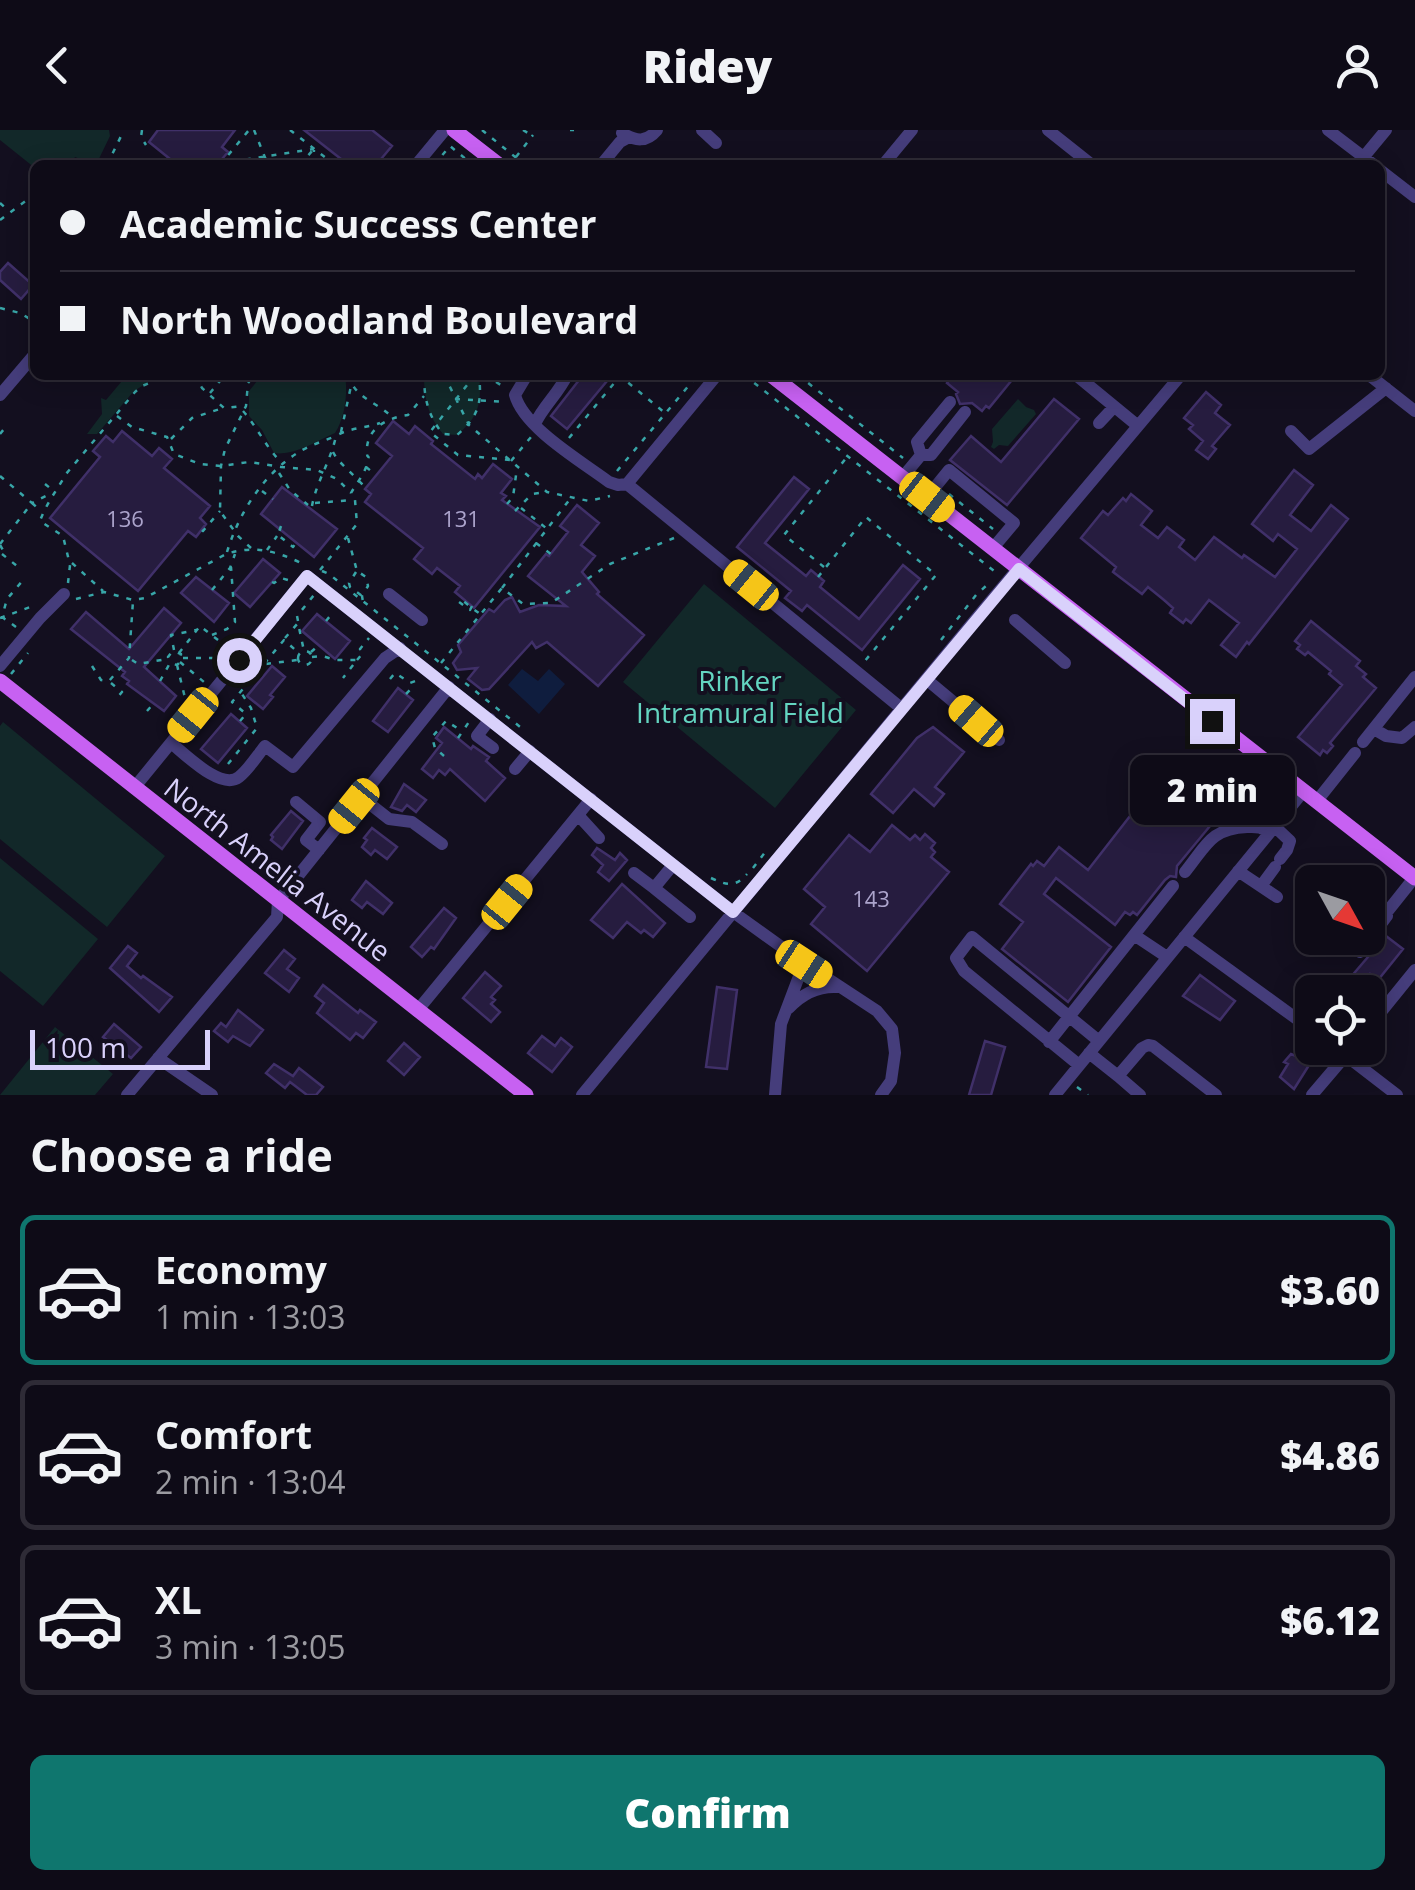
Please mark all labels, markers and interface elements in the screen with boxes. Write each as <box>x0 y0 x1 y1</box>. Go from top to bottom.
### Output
text: Ridey <box>643 35 772 96</box>
icon: back <box>30 38 85 93</box>
icon: person <box>1330 38 1385 93</box>
text: Academic Success Center <box>120 197 596 249</box>
text: North Woodland Boulevard <box>120 293 638 345</box>
car <box>894 467 960 527</box>
house number: 136 <box>106 503 144 533</box>
house number: 131 <box>442 503 480 533</box>
car <box>718 554 784 616</box>
route start <box>217 638 262 683</box>
park label: Rinker Intramural Field <box>636 661 844 731</box>
car <box>162 682 224 748</box>
car <box>944 690 1008 752</box>
route end <box>1190 699 1235 744</box>
callout: 2 min <box>1130 756 1294 826</box>
text: 2 min <box>1167 768 1258 811</box>
street label: North Amelia Avenue <box>157 769 399 969</box>
car <box>323 773 385 839</box>
north arrow <box>1295 865 1385 955</box>
map controls <box>1295 865 1385 1065</box>
car <box>476 869 538 935</box>
house number: 143 <box>852 883 890 913</box>
car <box>771 935 837 993</box>
button: locate <box>1295 975 1385 1065</box>
scale bar <box>30 1025 210 1070</box>
text: 100 m <box>45 1028 126 1066</box>
text: Choose a ride <box>30 1124 333 1185</box>
text: Economy <box>155 1243 327 1295</box>
icon: car <box>35 1245 125 1335</box>
text: $3.60 <box>1280 1264 1380 1316</box>
text: 1 min · 13:03 <box>155 1295 346 1338</box>
text: Comfort <box>155 1408 312 1460</box>
icon: car <box>35 1410 125 1500</box>
text: $4.86 <box>1280 1429 1380 1481</box>
text: 2 min · 13:04 <box>155 1460 346 1503</box>
text: XL <box>155 1573 202 1625</box>
icon: car <box>35 1575 125 1665</box>
text: $6.12 <box>1280 1594 1380 1646</box>
text: 3 min · 13:05 <box>155 1625 346 1668</box>
button: Confirm <box>30 1755 1385 1870</box>

